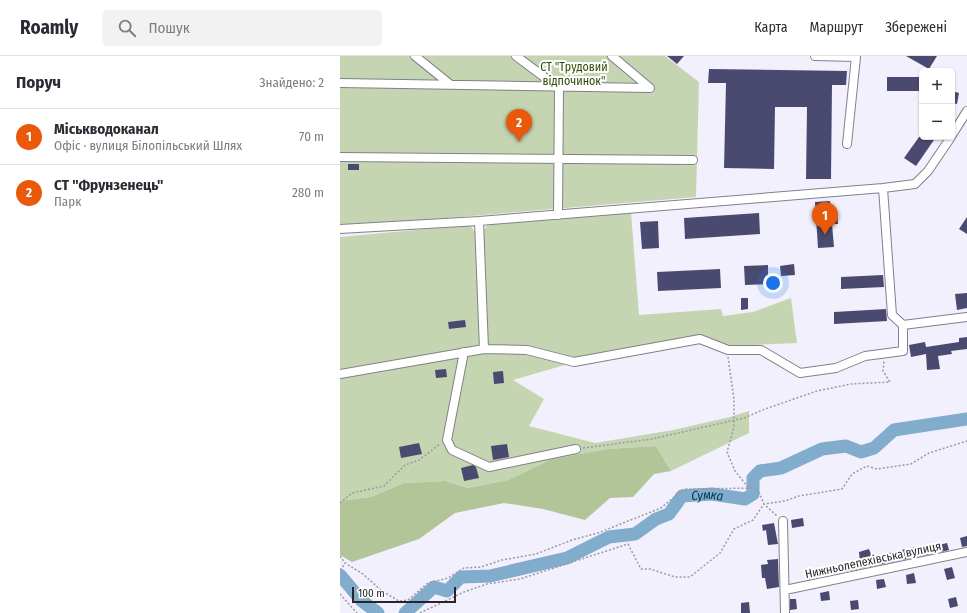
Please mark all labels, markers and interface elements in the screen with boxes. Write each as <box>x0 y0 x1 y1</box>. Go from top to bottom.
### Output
search box <box>102 10 382 46</box>
text: Roamly <box>20 16 78 39</box>
icon: search <box>116 17 138 39</box>
text: Пошук <box>148 19 190 37</box>
text: Карта <box>754 19 788 36</box>
text: Маршрут <box>810 19 863 36</box>
text: Збережені <box>885 19 947 36</box>
park label: СТ "Трудовий відпочинок" <box>540 60 608 88</box>
map controls <box>919 68 955 140</box>
button: + <box>919 68 955 104</box>
text: Поруч <box>16 72 61 93</box>
text: Знайдено: 2 <box>259 75 324 90</box>
button: − <box>919 104 955 140</box>
pin: 2 <box>506 109 532 142</box>
text: Міськводоканал <box>54 120 159 138</box>
text: 1 <box>26 129 32 144</box>
text: 70 m <box>299 129 324 144</box>
text: Офіс · вулиця Білопільський Шлях <box>54 138 242 153</box>
text: СТ "Фрунзенець" <box>54 176 163 194</box>
text: 2 <box>26 185 32 200</box>
text: 280 m <box>292 185 324 200</box>
text: Парк <box>54 194 81 209</box>
pin: 1 <box>812 202 838 235</box>
your location <box>763 273 783 293</box>
water label: Сумка <box>691 486 725 503</box>
street label: Нижньолепехівська вулиця <box>804 539 942 581</box>
scale bar <box>352 585 456 604</box>
text: 100 m <box>358 587 385 600</box>

